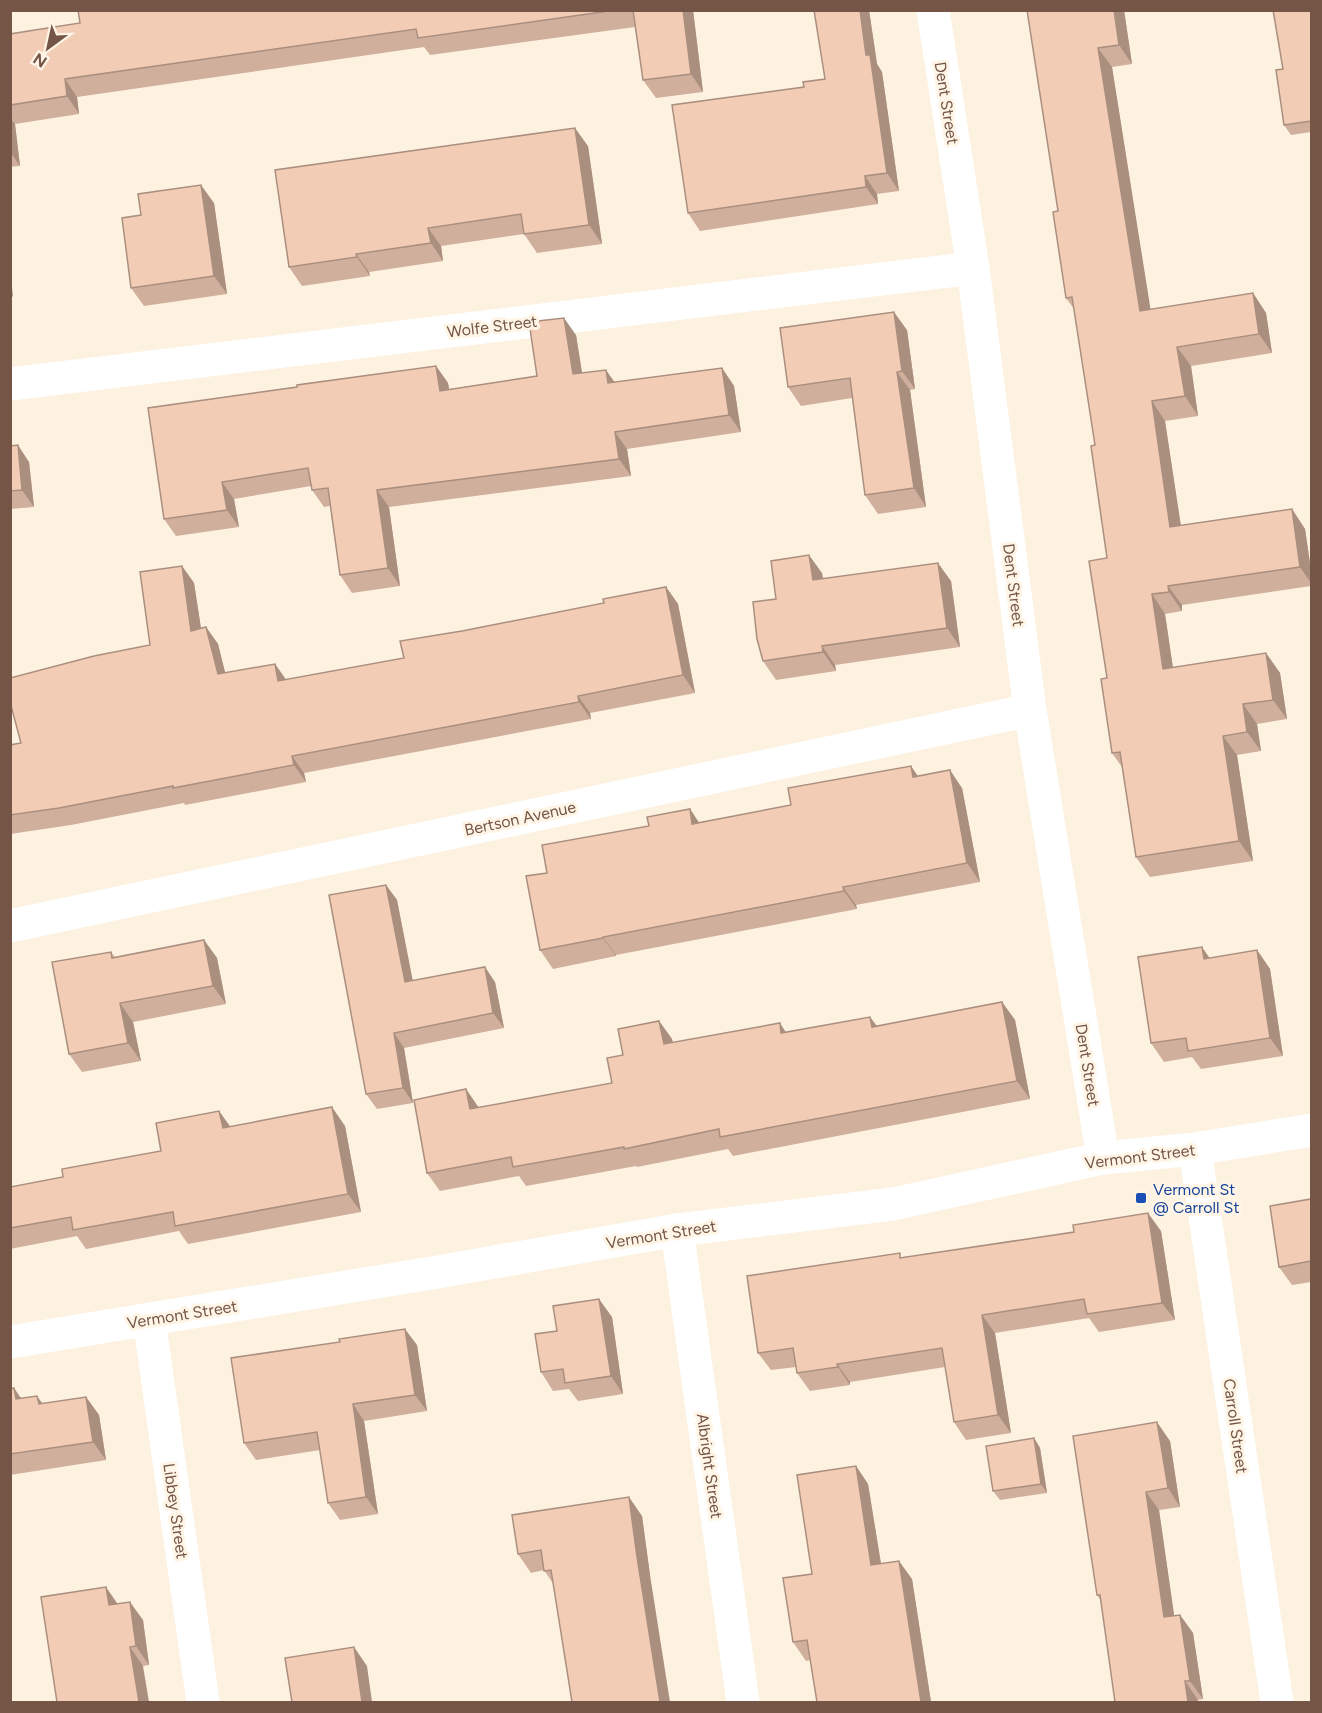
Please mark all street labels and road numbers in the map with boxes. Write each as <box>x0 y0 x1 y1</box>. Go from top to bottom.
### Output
street label: Dent Street <box>931 60 962 146</box>
street label: Wolfe Street <box>446 312 538 341</box>
street label: Dent Street <box>999 542 1028 628</box>
street label: Bertson Avenue <box>463 797 578 840</box>
street label: Dent Street <box>1072 1022 1103 1108</box>
street label: Vermont Street <box>1084 1140 1196 1173</box>
street label: Vermont Street <box>605 1216 717 1253</box>
street label: Vermont Street <box>126 1296 238 1333</box>
street label: Carroll Street <box>1219 1377 1252 1475</box>
street label: Albright Street <box>693 1412 726 1520</box>
street label: Libbey Street <box>159 1462 192 1560</box>

